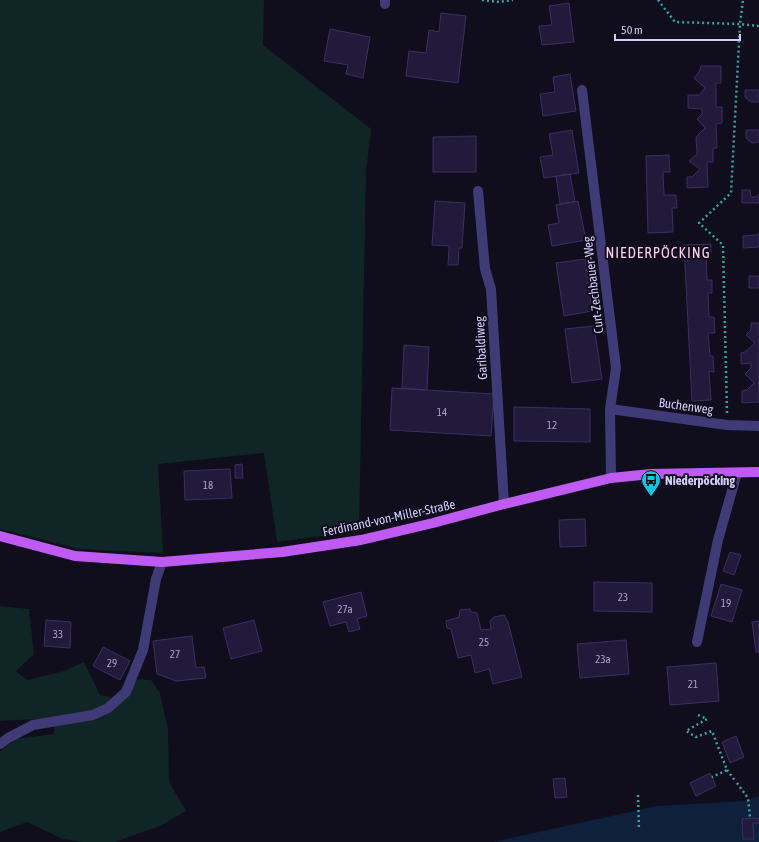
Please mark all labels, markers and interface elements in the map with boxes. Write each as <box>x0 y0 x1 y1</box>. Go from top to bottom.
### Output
scale bar <box>615 16 740 42</box>
text: 50 m <box>621 23 643 37</box>
street label: Curt-Zechbauer-Weg <box>580 235 606 334</box>
district label: NIEDERPÖCKING <box>605 244 711 261</box>
street label: Garibaldiweg <box>472 315 490 380</box>
street label: Buchenweg <box>658 395 715 417</box>
house number: 14 <box>437 406 447 418</box>
house number: 12 <box>547 419 557 431</box>
bus stop icon: Niederpöcking <box>640 469 662 497</box>
place label: Niederpöcking <box>665 473 735 488</box>
house number: 18 <box>203 479 213 491</box>
street label: Ferdinand-von-Miller-Straße <box>321 497 457 539</box>
house number: 23 <box>618 591 628 603</box>
house number: 19 <box>721 597 731 609</box>
house number: 27a <box>337 603 353 615</box>
house number: 33 <box>53 628 63 640</box>
house number: 25 <box>479 636 489 648</box>
house number: 27 <box>170 648 180 660</box>
house number: 23a <box>595 653 611 665</box>
house number: 29 <box>107 657 117 669</box>
house number: 21 <box>688 678 698 690</box>

